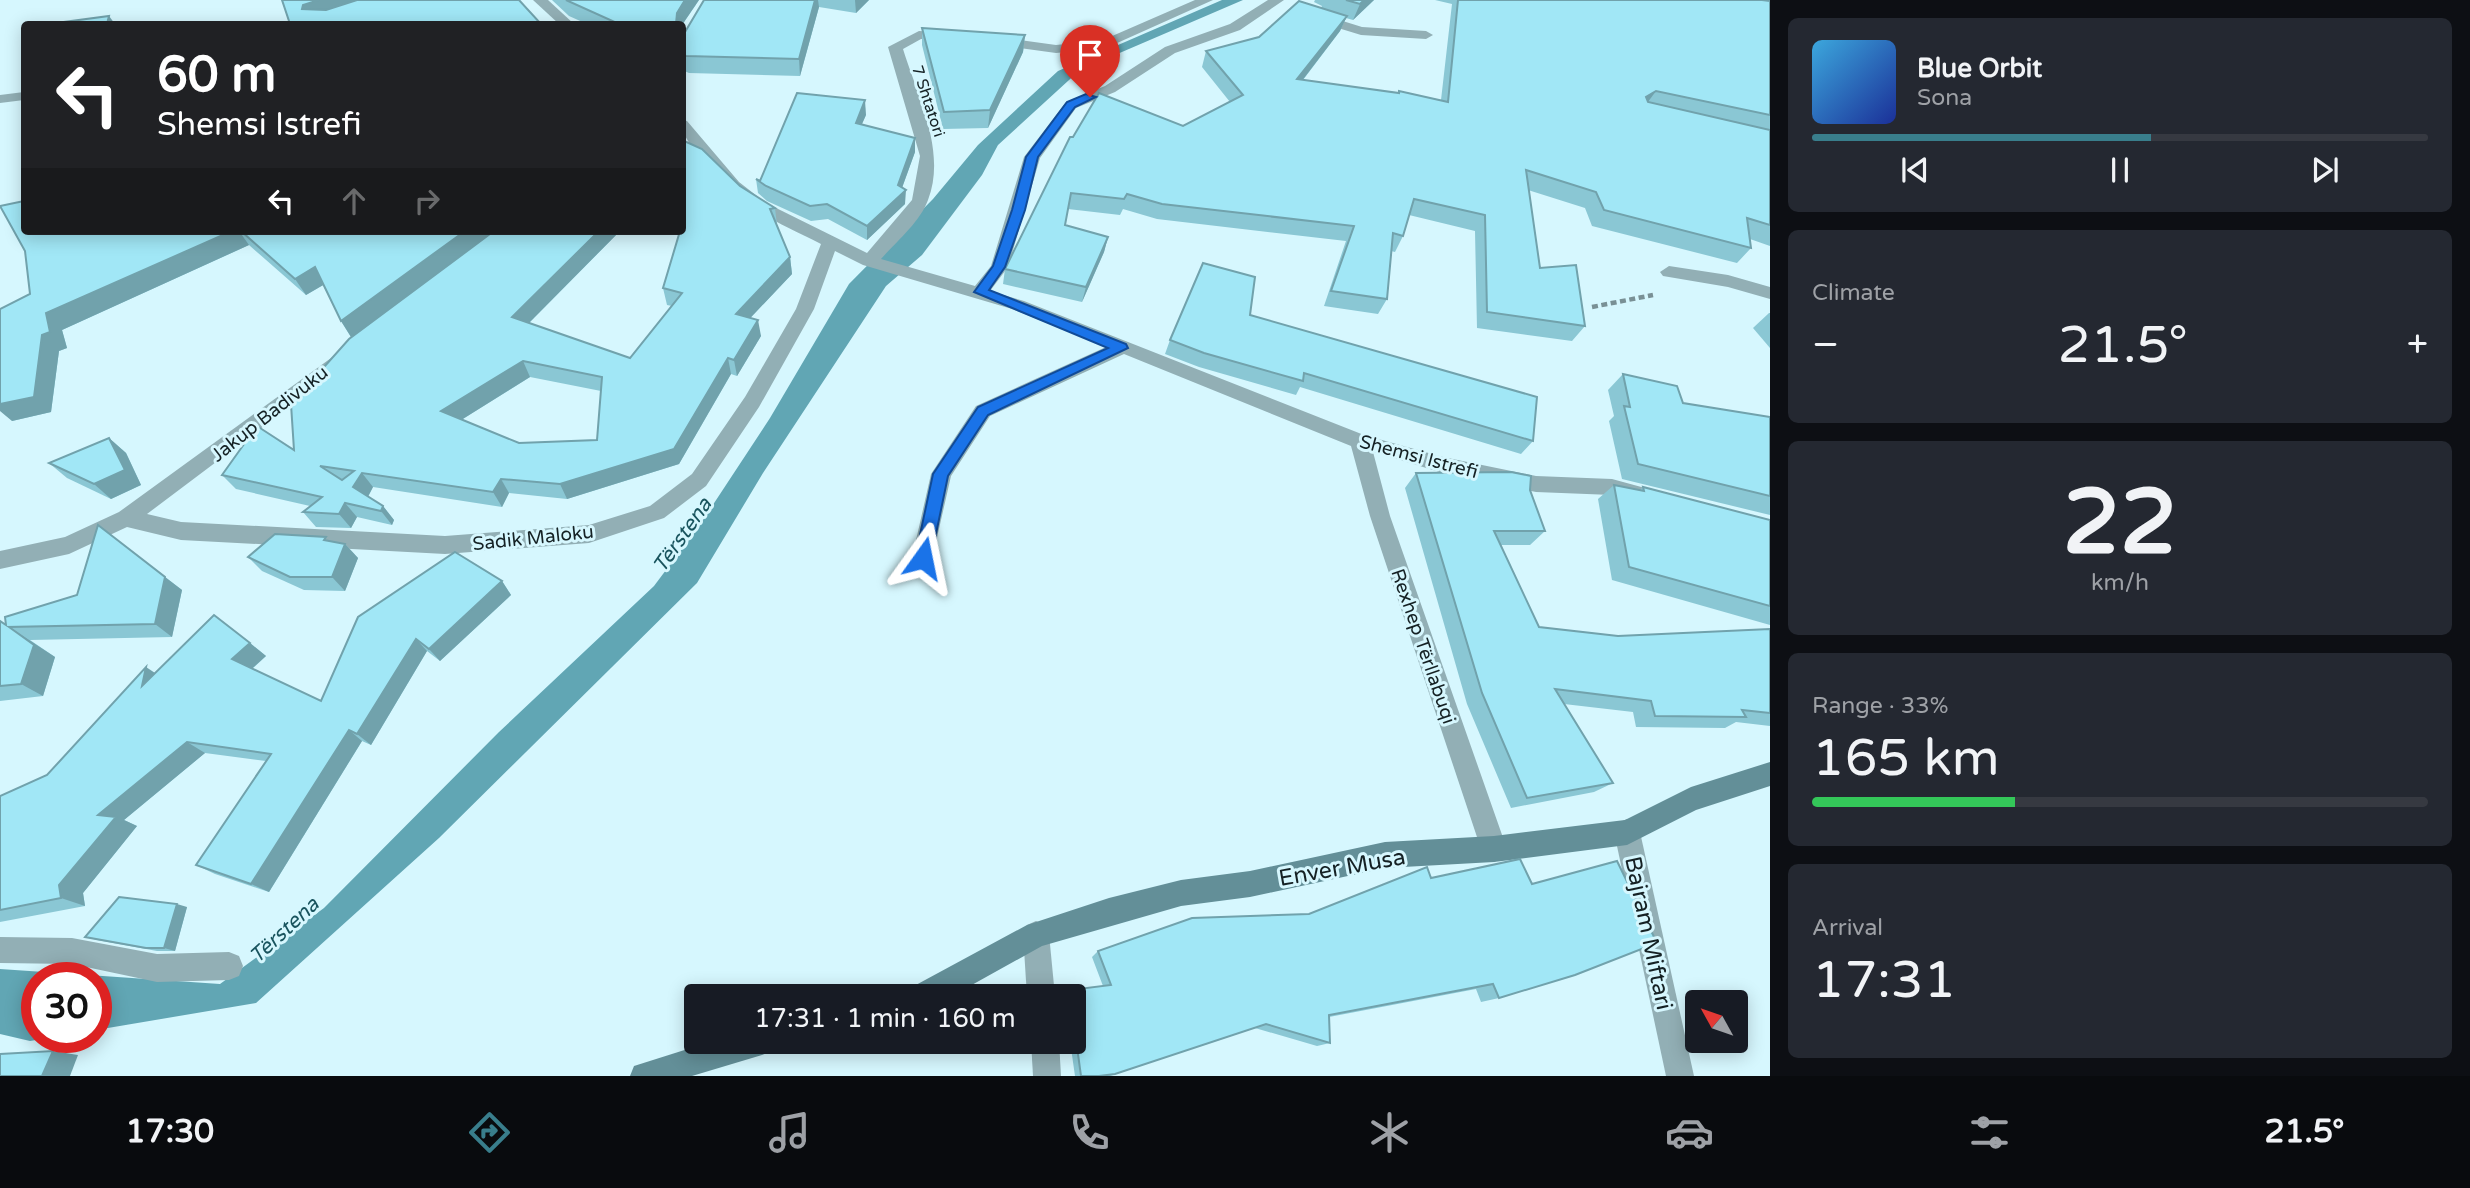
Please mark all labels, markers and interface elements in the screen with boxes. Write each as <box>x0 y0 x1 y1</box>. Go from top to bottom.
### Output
pin <box>1060 25 1120 97</box>
icon: arrive <box>1071 36 1109 74</box>
text: 60 m <box>157 46 276 105</box>
icon: left <box>42 49 133 140</box>
text: Blue Orbit <box>1917 53 2042 84</box>
street label: 7 Shtatori <box>907 63 949 140</box>
text: Sona <box>1917 84 1972 112</box>
text: Shemsi Istrefi <box>157 106 362 144</box>
icon: previous <box>1896 151 1934 189</box>
icon: pause <box>2101 151 2139 189</box>
icon: next <box>2306 151 2344 189</box>
icon: left <box>262 182 300 220</box>
icon: ahead <box>335 182 373 220</box>
icon: right <box>408 182 446 220</box>
text: Climate <box>1812 279 1895 307</box>
text: 21.5° <box>2058 314 2188 377</box>
text: − <box>1812 322 1839 368</box>
text: + <box>2407 322 2428 368</box>
street label: Jakup Badivuku <box>207 361 333 466</box>
street label: Shemsi Istrefi <box>1357 431 1480 483</box>
text: 22 <box>2063 468 2177 578</box>
water label: Tërstena <box>648 492 718 578</box>
street label: Sadik Maloku <box>471 521 595 555</box>
position arrow <box>886 521 960 595</box>
street label: Rexhep Tërllabuqi <box>1386 566 1460 727</box>
text: km/h <box>2091 569 2149 597</box>
text: Range · 33% <box>1812 692 1948 720</box>
text: 165 km <box>1812 727 2000 790</box>
street label: Enver Musa <box>1277 843 1408 893</box>
street label: Bajram Miftari <box>1618 854 1678 1012</box>
water label: Tërstena <box>244 891 325 969</box>
text: Arrival <box>1812 914 1883 942</box>
text: 17:31 <box>1812 949 1956 1012</box>
speed limit sign: 30 <box>21 962 112 1053</box>
north arrow <box>1685 990 1748 1054</box>
map controls <box>1685 990 1748 1053</box>
text: 17:31 · 1 min · 160 m <box>754 1003 1016 1034</box>
icon: directions <box>465 1108 514 1157</box>
icon: music <box>765 1108 814 1157</box>
icon: phone <box>1065 1108 1114 1157</box>
icon: climate <box>1365 1108 1414 1157</box>
icon: car <box>1665 1108 1714 1157</box>
icon: filters <box>1965 1108 2014 1157</box>
text: 17:30 <box>125 1113 214 1151</box>
text: 21.5° <box>2264 1113 2344 1151</box>

